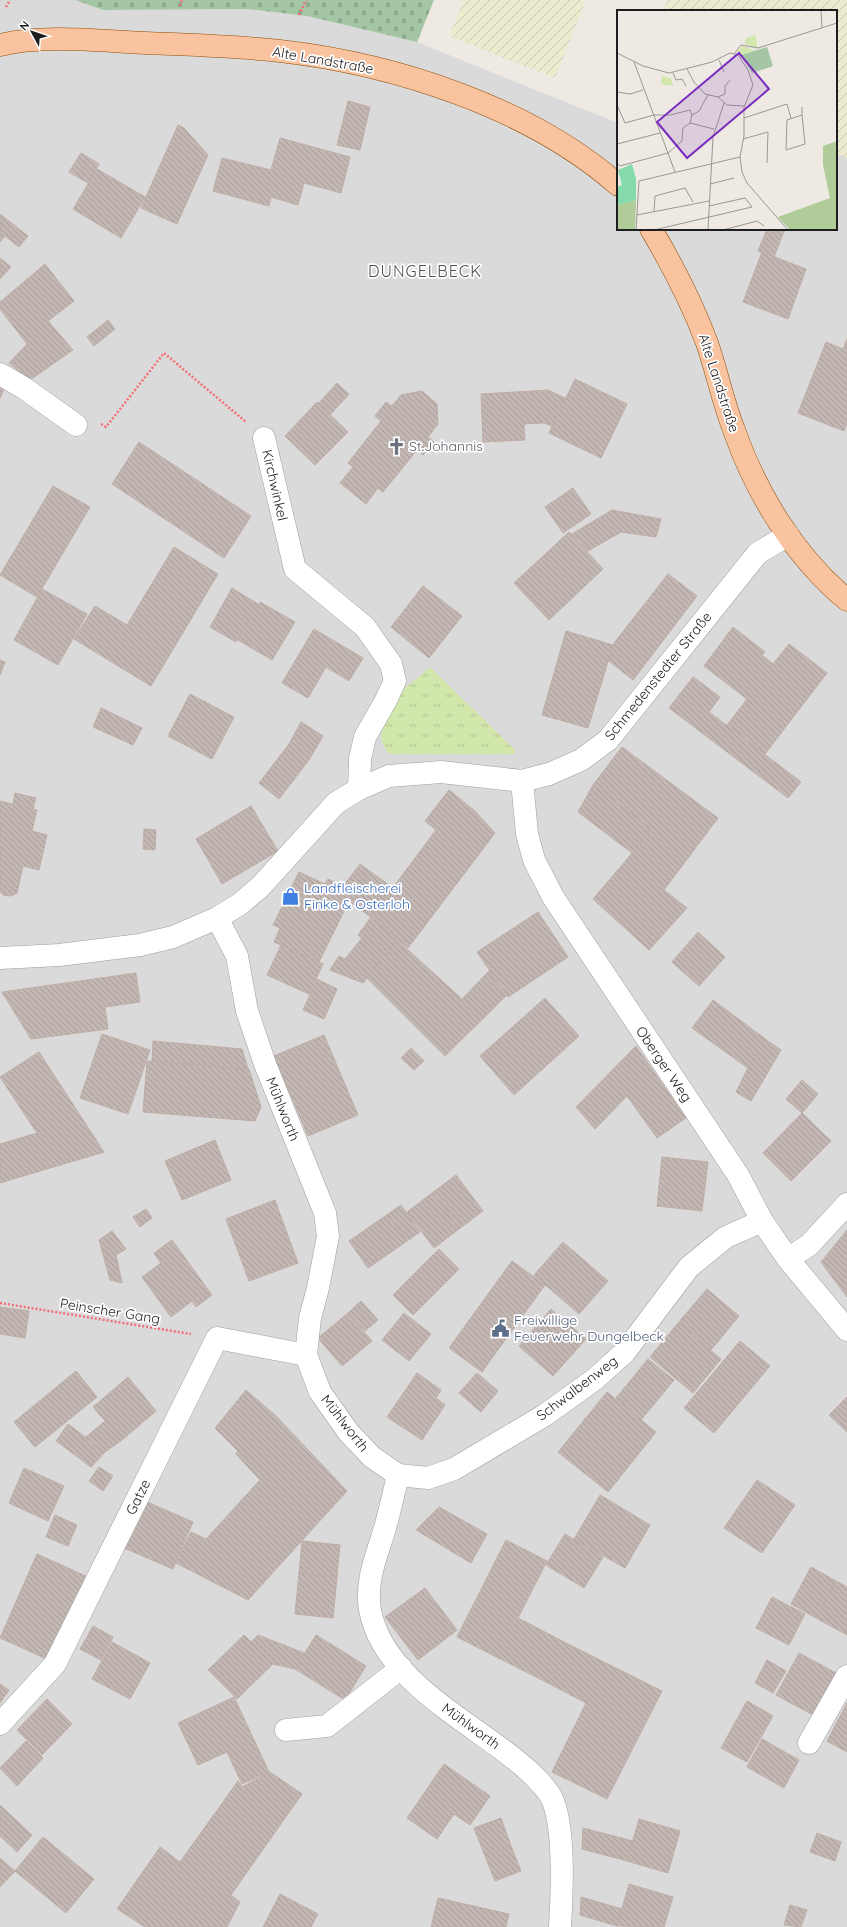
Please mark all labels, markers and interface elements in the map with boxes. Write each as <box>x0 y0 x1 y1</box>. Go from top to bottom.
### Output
inset map <box>617 10 837 230</box>
north arrow <box>12 12 52 52</box>
text: N <box>16 18 32 33</box>
street label: Alte Landstraße <box>271 42 375 78</box>
district label: DUNGELBECK <box>368 261 482 281</box>
street label: Alte Landstraße <box>695 331 743 435</box>
church icon: St.Johannis <box>386 436 406 456</box>
place label: St.Johannis <box>409 437 483 455</box>
street label: Kirchwinkel <box>258 448 292 522</box>
street label: Schmedenstedter Straße <box>601 608 716 744</box>
place label: Landfleischerei Finke & Osterloh <box>304 879 410 913</box>
shop icon: Landfleischerei Finke & Osterloh <box>281 886 301 906</box>
street label: Oberger Weg <box>632 1023 696 1105</box>
street label: Mühlworth <box>262 1074 304 1144</box>
street label: Peinscher Gang <box>59 1294 161 1328</box>
place label: Freiwillige Feuerwehr Dungelbeck <box>514 1311 664 1345</box>
public building icon: Freiwillige Feuerwehr Dungelbeck <box>491 1318 511 1338</box>
street label: Schwalbenweg <box>533 1352 621 1424</box>
street label: Mühlworth <box>317 1391 373 1455</box>
street label: Gatze <box>122 1476 154 1518</box>
street label: Mühlworth <box>438 1699 504 1753</box>

